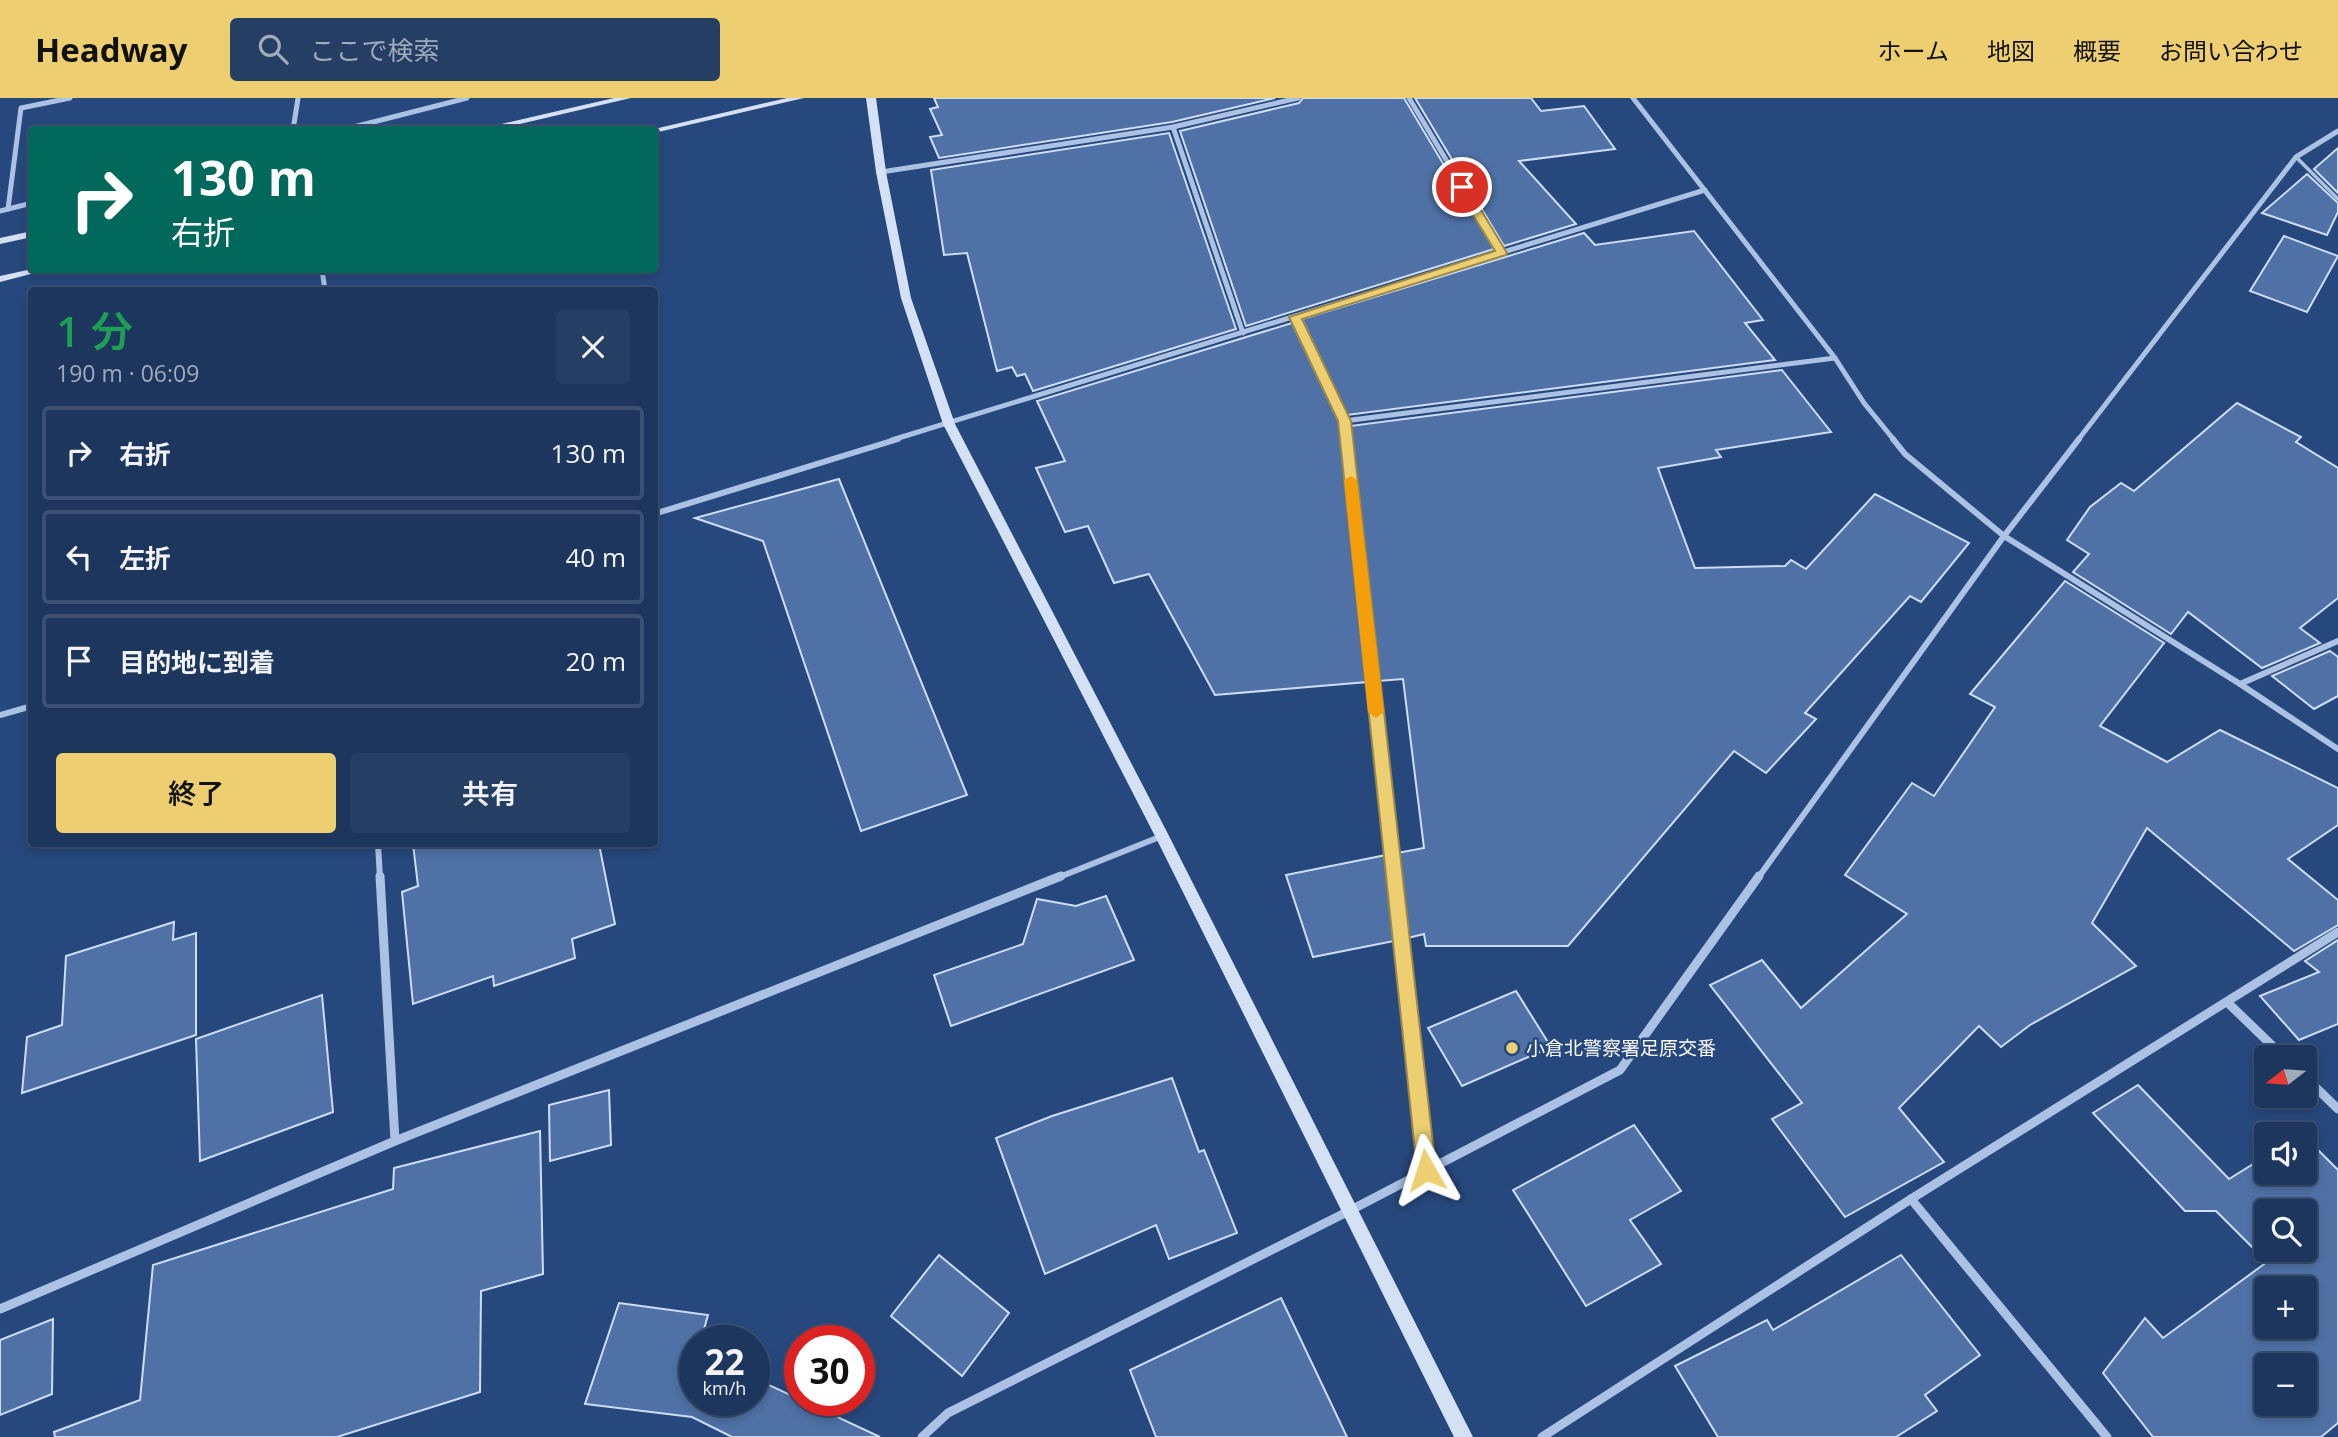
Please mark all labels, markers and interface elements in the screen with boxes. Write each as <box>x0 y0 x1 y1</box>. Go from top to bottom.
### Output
search box <box>230 18 720 81</box>
text: Headway <box>35 27 188 72</box>
icon: search <box>254 30 292 68</box>
text: ここで検索 <box>310 32 440 68</box>
text: ホーム <box>1878 34 1949 67</box>
text: 地図 <box>1987 34 2035 67</box>
text: 概要 <box>2073 34 2121 67</box>
text: お問い合わせ <box>2159 34 2303 67</box>
text: 130 m <box>171 144 316 210</box>
icon: right <box>56 154 147 245</box>
pin <box>1432 157 1492 217</box>
icon: arrive <box>1443 168 1481 206</box>
text: 右折 <box>171 210 235 253</box>
text: 1 分 <box>56 302 133 359</box>
button: close <box>556 310 630 384</box>
text: 190 m · 06:09 <box>56 357 199 389</box>
icon: right <box>60 434 98 472</box>
text: 130 m <box>551 435 626 471</box>
text: 右折 <box>119 436 171 472</box>
icon: left <box>60 538 98 576</box>
text: 40 m <box>565 539 626 575</box>
text: 左折 <box>119 540 171 576</box>
icon: arrive <box>60 642 98 680</box>
text: 20 m <box>565 643 626 679</box>
text: 目的地に到着 <box>119 644 275 680</box>
button: 終了 <box>56 753 336 833</box>
button: 共有 <box>350 753 630 833</box>
place label: 小倉北警察署足原交番 <box>1526 1035 1716 1061</box>
marker: 小倉北警察署足原交番 <box>1504 1040 1520 1056</box>
north arrow <box>2254 1045 2317 1108</box>
map controls <box>2254 1045 2317 1416</box>
button: sound <box>2254 1122 2317 1185</box>
position arrow <box>1389 1133 1463 1207</box>
button: search <box>2254 1199 2317 1262</box>
button: + <box>2254 1276 2317 1339</box>
speed limit sign: 30 <box>784 1325 875 1416</box>
text: 22 <box>704 1338 745 1385</box>
button: − <box>2254 1353 2317 1416</box>
text: km/h <box>703 1376 746 1400</box>

